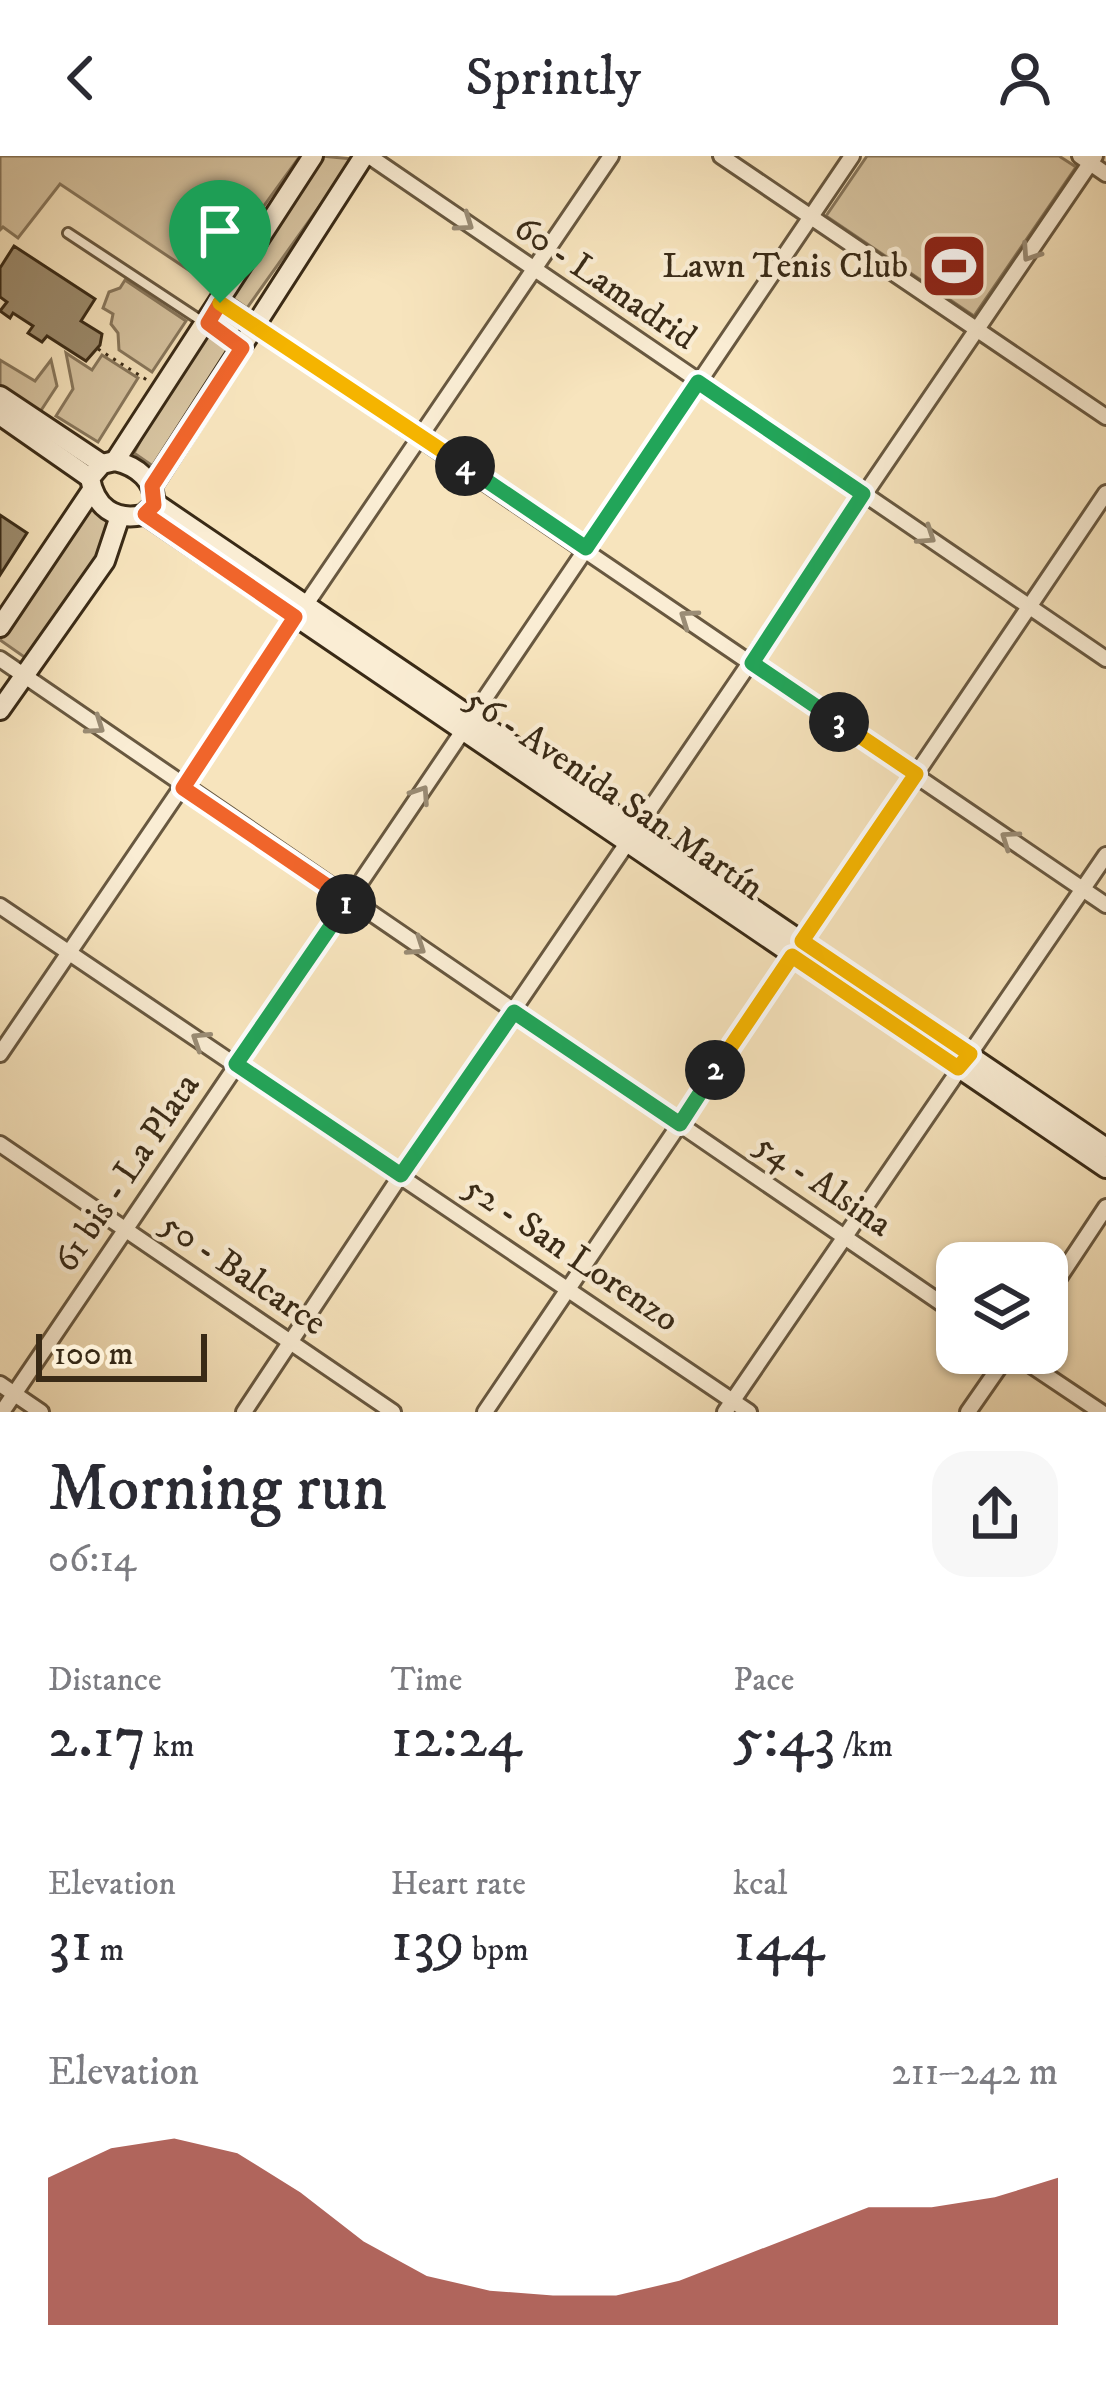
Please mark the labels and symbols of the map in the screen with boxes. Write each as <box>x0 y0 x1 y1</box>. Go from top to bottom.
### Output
pin <box>169 180 271 303</box>
street label: 60 - Lamadrid <box>505 206 705 360</box>
one-way arrow <box>452 209 474 231</box>
sports icon: Lawn Tenis Club <box>919 231 989 301</box>
one-way arrow <box>1022 240 1044 262</box>
place label: Lawn Tenis Club <box>662 244 908 289</box>
pin: 4 <box>435 436 495 496</box>
one-way arrow <box>913 522 935 544</box>
one-way arrow <box>679 611 701 633</box>
street label: 56 - Avenida San Martín <box>456 677 772 911</box>
pin: 3 <box>809 692 869 752</box>
one-way arrow <box>82 712 104 734</box>
one-way arrow <box>406 785 428 807</box>
one-way arrow <box>1001 831 1023 853</box>
pin: 1 <box>316 874 376 934</box>
one-way arrow <box>404 932 426 954</box>
one-way arrow <box>191 1033 213 1055</box>
pin: 2 <box>685 1040 745 1100</box>
street label: 61 bis - La Plata <box>44 1064 210 1281</box>
street label: 54 - Alsina <box>746 1123 901 1248</box>
street label: 52 - San Lorenzo <box>455 1165 687 1343</box>
street label: 50 - Balcarce <box>151 1202 335 1346</box>
scale bar <box>36 1328 207 1381</box>

